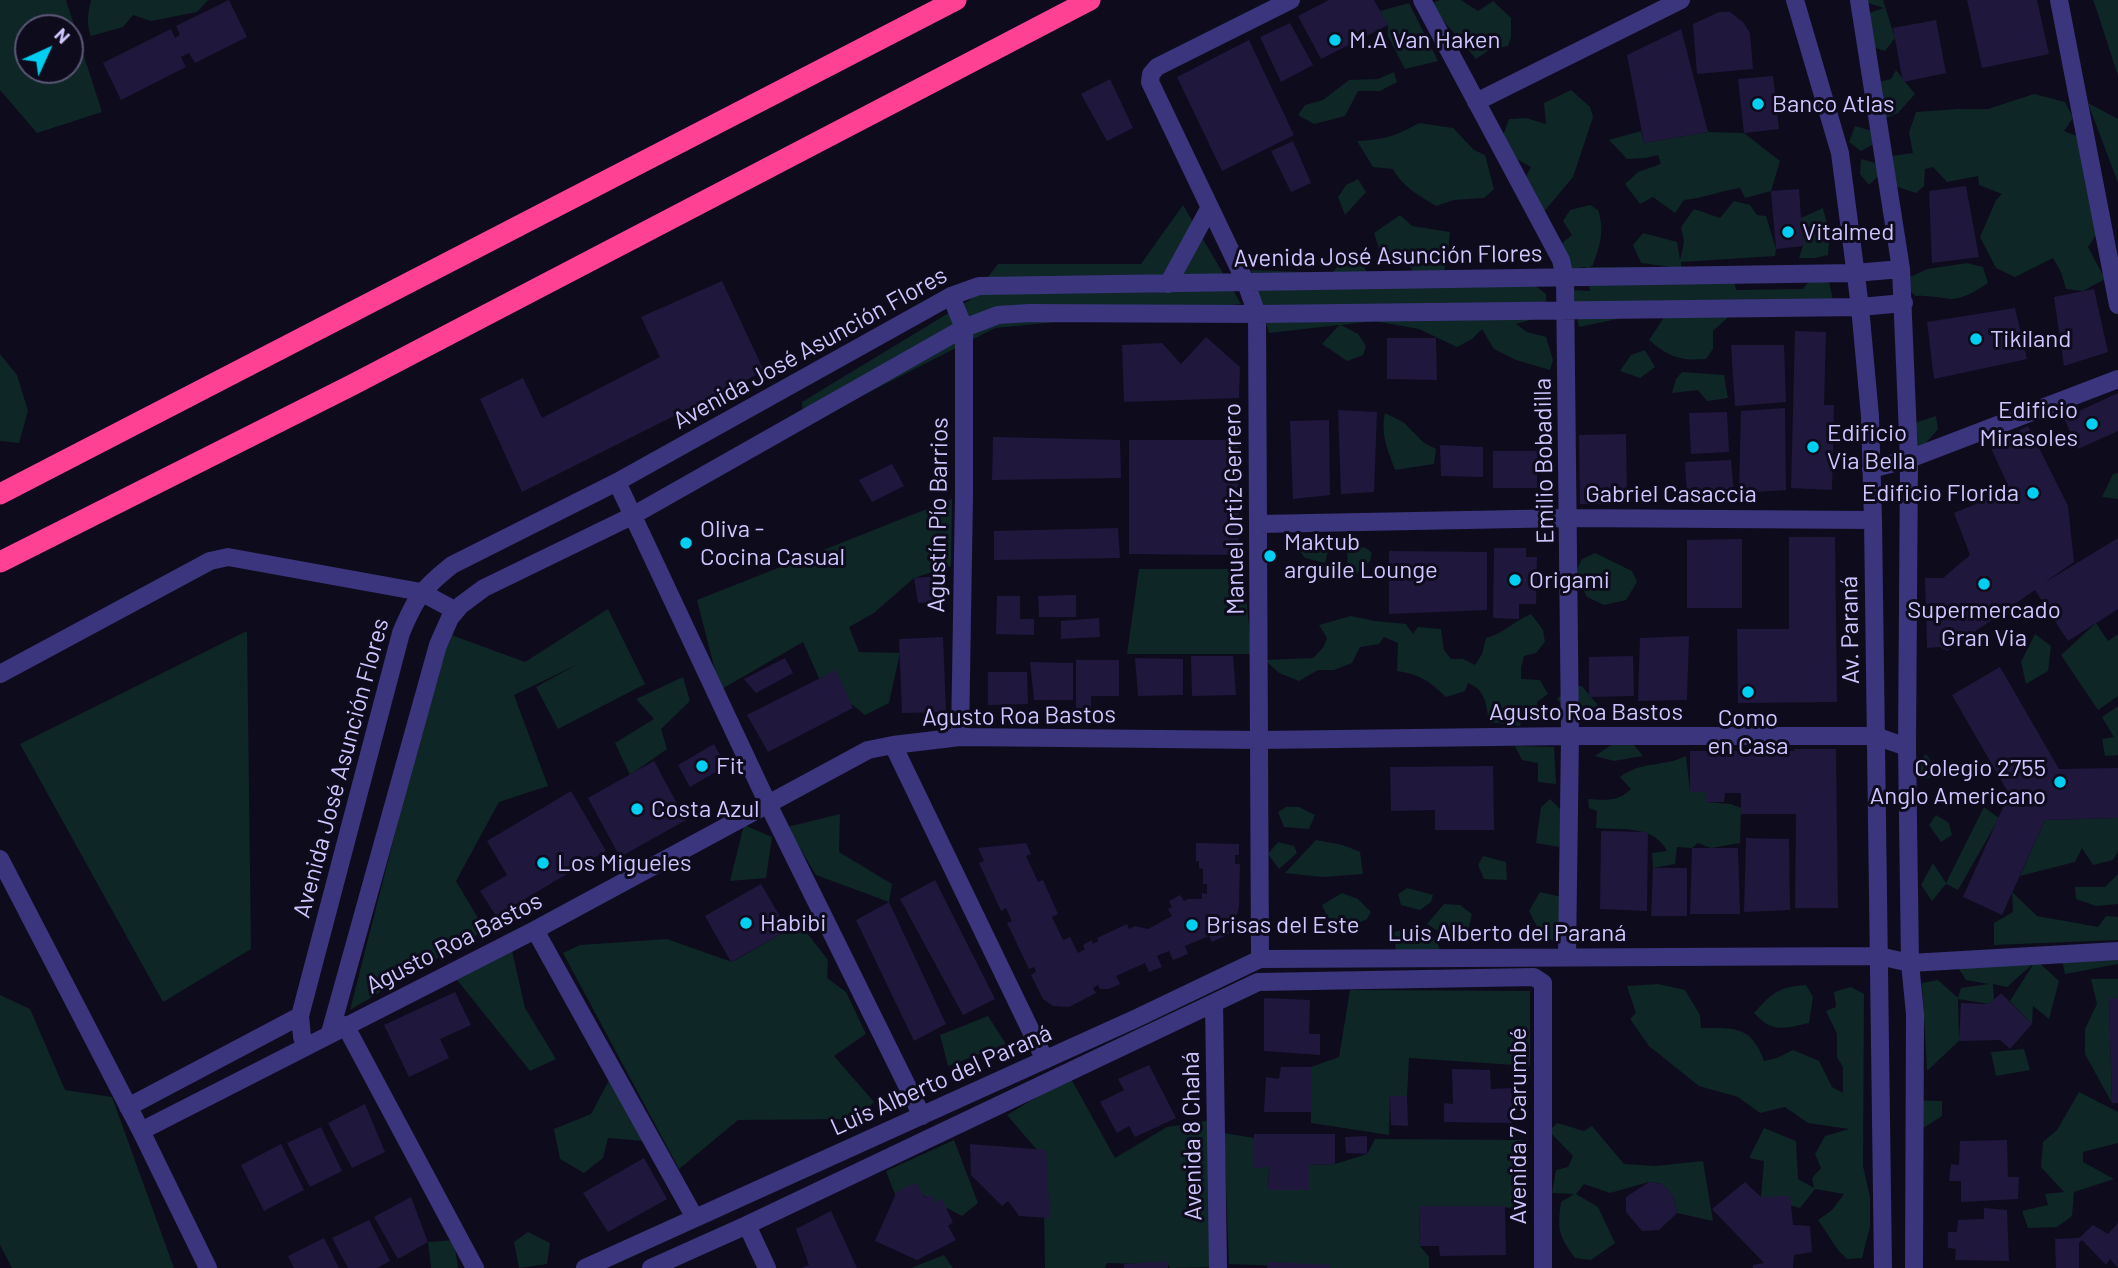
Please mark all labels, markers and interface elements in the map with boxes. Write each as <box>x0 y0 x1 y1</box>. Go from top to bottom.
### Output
north arrow <box>14 14 84 84</box>
text: N <box>50 23 75 48</box>
place label: M.A Van Haken <box>1349 26 1500 54</box>
marker: M.A Van Haken <box>1327 32 1343 48</box>
place label: Banco Atlas <box>1772 90 1895 118</box>
marker: Banco Atlas <box>1750 96 1766 112</box>
place label: Vitalmed <box>1802 218 1894 246</box>
marker: Vitalmed <box>1780 224 1796 240</box>
street label: Avenida José Asunción Flores <box>1233 239 1543 273</box>
street label: Avenida José Asunción Flores <box>668 261 952 435</box>
place label: Tikiland <box>1990 325 2071 353</box>
marker: Tikiland <box>1968 331 1984 347</box>
street label: Emilio Bobadilla <box>1528 378 1560 544</box>
place label: Edificio Mirasoles <box>1980 396 2078 452</box>
street label: Manuel Ortiz Gerrero <box>1218 403 1250 615</box>
marker: Edificio Mirasoles <box>2084 416 2100 432</box>
street label: Agustín Pío Barrios <box>922 417 954 613</box>
place label: Edificio Via Bella <box>1827 419 1915 475</box>
marker: Edificio Via Bella <box>1805 439 1821 455</box>
place label: Edificio Florida <box>1862 479 2019 507</box>
street label: Gabriel Casaccia <box>1585 480 1757 508</box>
marker: Edificio Florida <box>2025 485 2041 501</box>
place label: Oliva - Cocina Casual <box>700 515 845 571</box>
place label: Maktub arguile Lounge <box>1284 528 1438 584</box>
marker: Oliva - Cocina Casual <box>678 535 694 551</box>
marker: Maktub arguile Lounge <box>1262 548 1278 564</box>
place label: Origami <box>1529 566 1610 594</box>
marker: Origami <box>1507 572 1523 588</box>
street label: Av. Paraná <box>1835 576 1865 684</box>
marker: Supermercado Gran Via <box>1976 576 1992 592</box>
place label: Supermercado Gran Via <box>1907 596 2061 652</box>
street label: Avenida José Asunción Flores <box>287 615 395 921</box>
marker: Como en Casa <box>1740 684 1756 700</box>
street label: Agusto Roa Bastos <box>1489 698 1683 726</box>
street label: Agusto Roa Bastos <box>922 700 1116 732</box>
place label: Como en Casa <box>1708 704 1788 760</box>
place label: Fit <box>716 752 744 780</box>
place label: Colegio 2755 Anglo Americano <box>1870 754 2046 810</box>
marker: Fit <box>694 758 710 774</box>
marker: Colegio 2755 Anglo Americano <box>2052 774 2068 790</box>
place label: Costa Azul <box>651 795 760 823</box>
marker: Costa Azul <box>629 801 645 817</box>
place label: Los Migueles <box>557 849 691 877</box>
marker: Los Migueles <box>535 855 551 871</box>
street label: Agusto Roa Bastos <box>361 886 547 1000</box>
place label: Habibi <box>760 909 826 937</box>
place label: Brisas del Este <box>1206 911 1359 939</box>
marker: Habibi <box>738 915 754 931</box>
marker: Brisas del Este <box>1184 917 1200 933</box>
street label: Luis Alberto del Paraná <box>1388 919 1626 947</box>
street label: Luis Alberto del Paraná <box>826 1018 1056 1142</box>
street label: Avenida 7 Carumbé <box>1504 1028 1532 1224</box>
street label: Avenida 8 Chahá <box>1176 1051 1208 1221</box>

